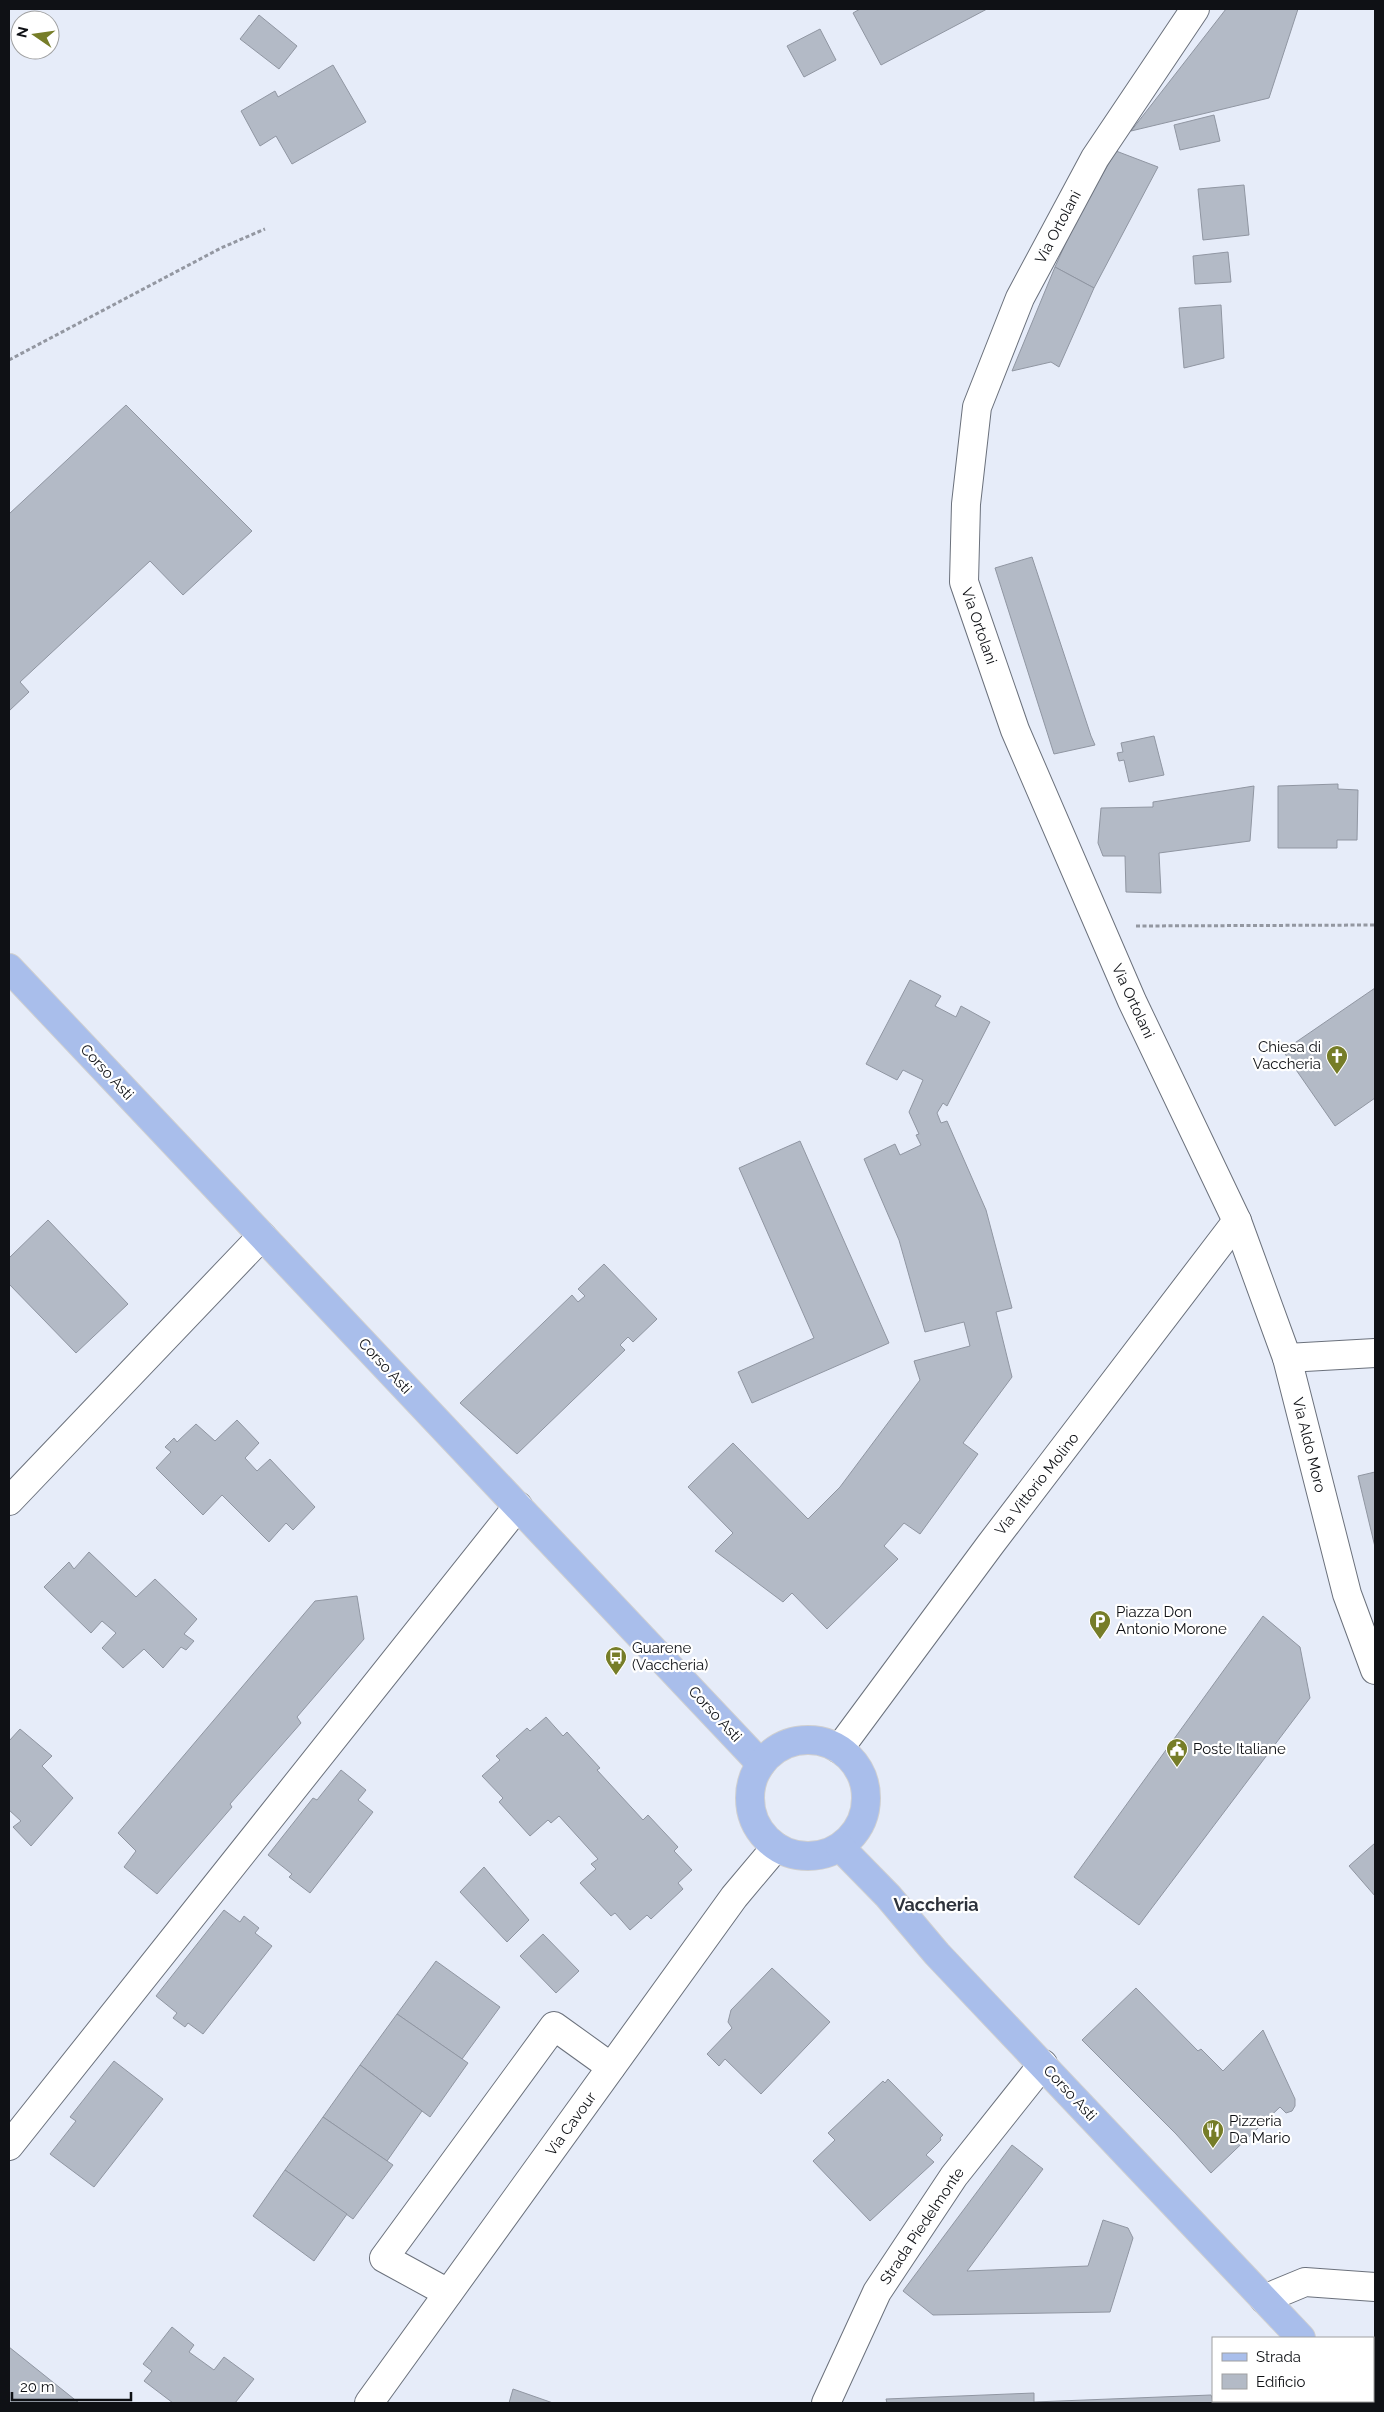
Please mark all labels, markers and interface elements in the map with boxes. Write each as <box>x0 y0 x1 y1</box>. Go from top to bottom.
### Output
north arrow <box>10 10 60 60</box>
text: N <box>13 25 31 39</box>
street label: Via Ortolani <box>1031 187 1085 267</box>
street label: Via Ortolani <box>957 585 1001 667</box>
street label: Via Ortolani <box>1108 961 1158 1041</box>
place label: Chiesa di Vaccheria <box>1253 1038 1321 1073</box>
street label: Corso Asti <box>77 1040 137 1104</box>
church icon: Chiesa di Vaccheria <box>1325 1044 1349 1075</box>
street label: Corso Asti <box>355 1334 415 1398</box>
street label: Via Aldo Moro <box>1289 1396 1330 1494</box>
street label: Via Vittorio Molino <box>991 1429 1083 1539</box>
place label: Piazza Don Antonio Morone <box>1116 1603 1227 1638</box>
parking icon: Piazza Don Antonio Morone <box>1088 1609 1112 1640</box>
place label: Guarene (Vaccheria) <box>632 1639 708 1674</box>
bus stop icon: Guarene (Vaccheria) <box>604 1645 628 1676</box>
street label: Corso Asti <box>685 1682 745 1746</box>
public building icon: Poste Italiane <box>1165 1737 1189 1768</box>
place label: Poste Italiane <box>1193 1740 1286 1758</box>
district label: Vaccheria <box>893 1894 979 1915</box>
street label: Corso Asti <box>1040 2061 1100 2125</box>
street label: Via Cavour <box>542 2088 601 2159</box>
place label: Pizzeria Da Mario <box>1229 2112 1290 2147</box>
restaurant icon: Pizzeria Da Mario <box>1201 2118 1225 2149</box>
street label: Strada Piedelmonte <box>876 2164 968 2288</box>
legend <box>1212 2337 1374 2402</box>
text: Strada <box>1256 2348 1301 2366</box>
scale bar <box>12 2370 131 2402</box>
text: Edificio <box>1256 2373 1306 2391</box>
text: 20 m <box>20 2378 55 2396</box>

